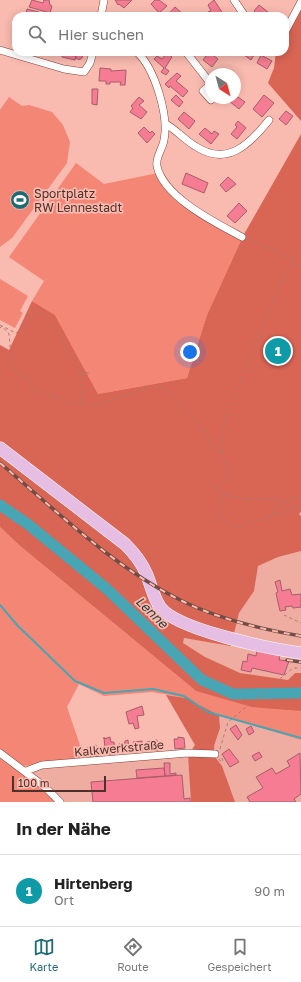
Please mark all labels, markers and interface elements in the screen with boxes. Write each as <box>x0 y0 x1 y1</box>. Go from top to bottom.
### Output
search box <box>12 12 289 56</box>
icon: search <box>26 23 48 45</box>
text: Hier suchen <box>58 25 144 43</box>
north arrow <box>205 68 241 104</box>
place label: Sportplatz RW Lennestadt <box>34 186 122 215</box>
sports icon: Sportplatz RW Lennestadt <box>9 189 31 211</box>
pin: 1 <box>265 336 291 366</box>
your location <box>180 342 200 362</box>
water label: Lenne <box>133 593 172 632</box>
street label: Kalkwerkstraße <box>73 737 165 759</box>
scale bar <box>12 774 106 793</box>
text: 100 m <box>18 776 49 789</box>
text: In der Nähe <box>16 818 111 839</box>
text: Hirtenberg <box>54 874 133 892</box>
text: 1 <box>26 883 32 899</box>
text: 90 m <box>254 883 285 899</box>
text: Ort <box>54 892 74 908</box>
tab: Karte <box>29 936 58 973</box>
tab: Route <box>117 936 149 973</box>
tab: Gespeichert <box>207 936 272 973</box>

